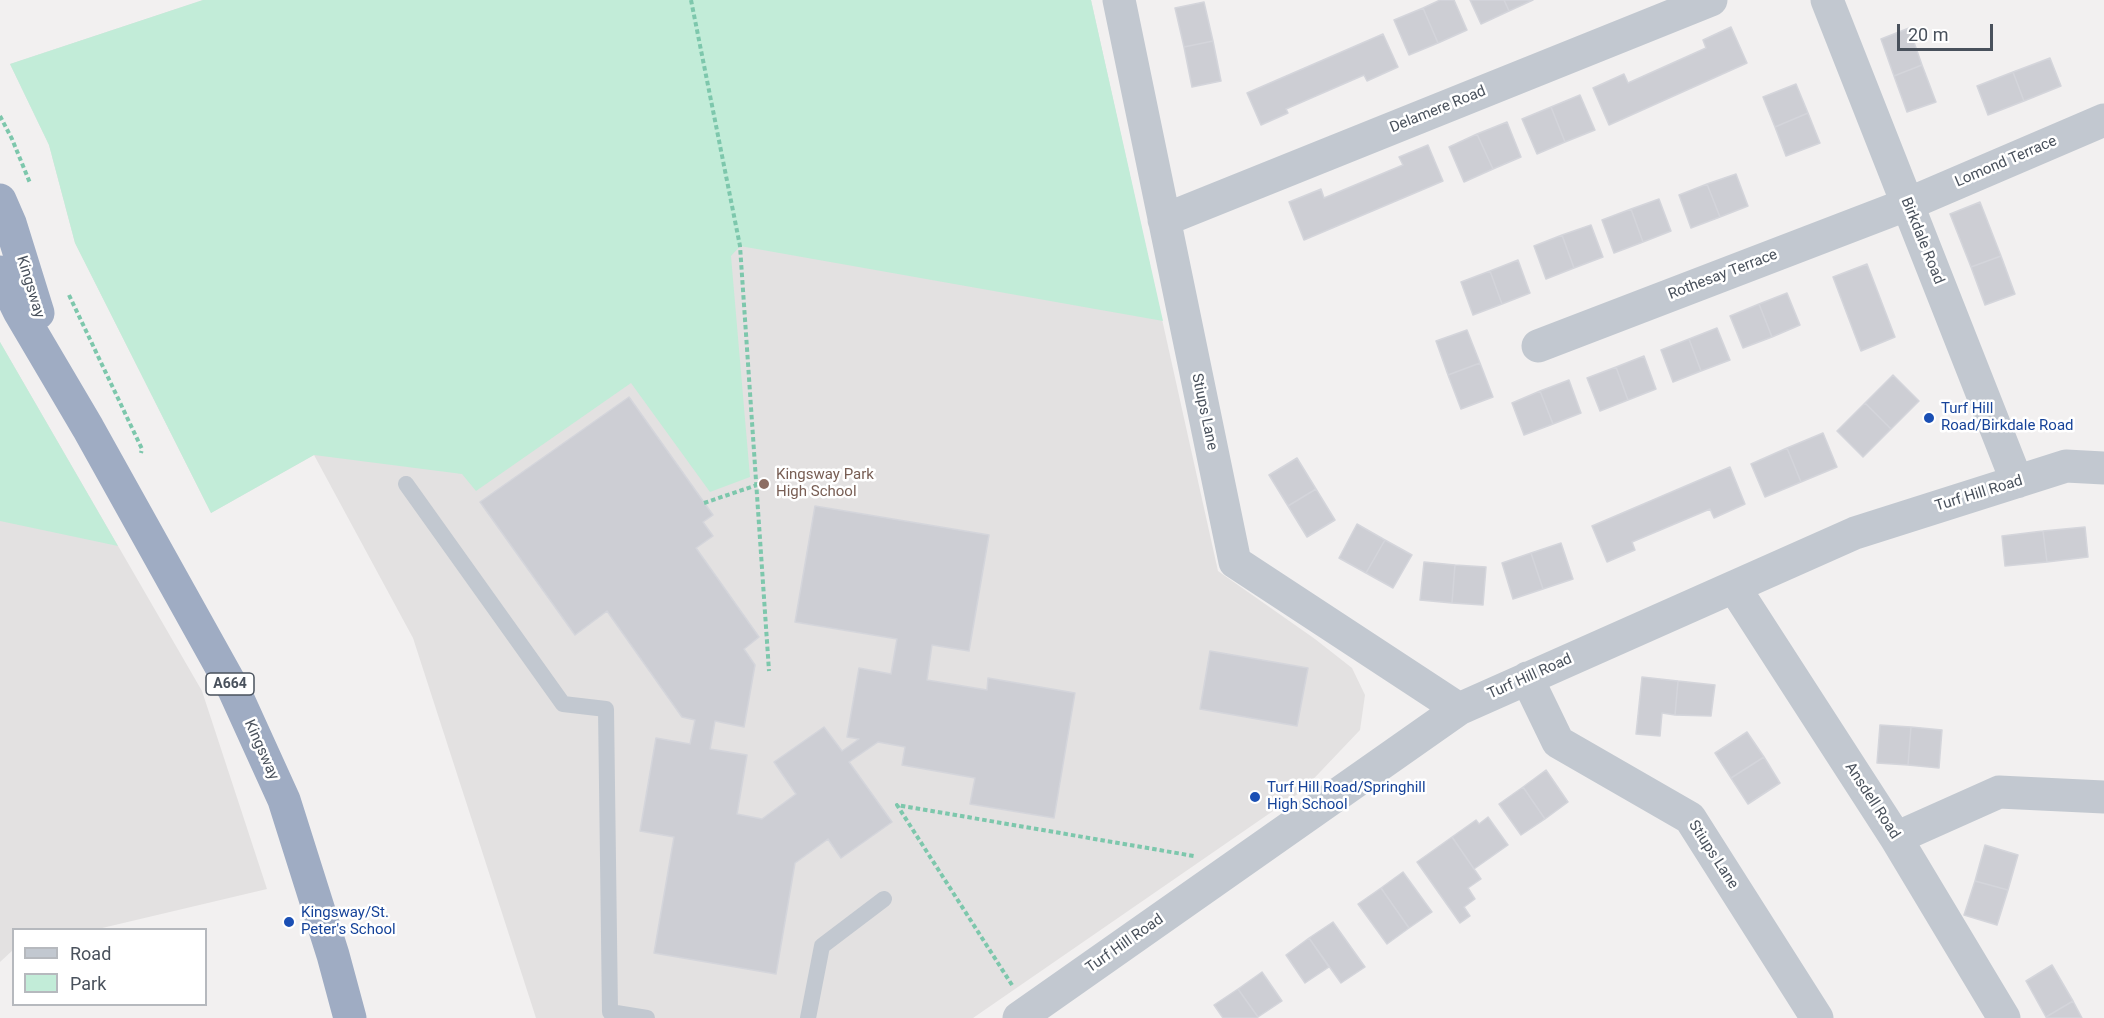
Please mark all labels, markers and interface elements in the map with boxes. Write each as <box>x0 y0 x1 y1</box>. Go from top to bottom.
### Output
scale bar <box>1900 12 1996 50</box>
text: 20 m <box>1908 24 1948 45</box>
street label: Delamere Road <box>1387 83 1489 137</box>
street label: Lomond Terrace <box>1952 132 2060 192</box>
street label: Birkdale Road <box>1896 195 1948 287</box>
street label: Rothesay Terrace <box>1666 246 1780 304</box>
street label: Kingsway <box>12 254 48 320</box>
street label: Stiups Lane <box>1187 372 1221 452</box>
place label: Turf Hill Road/Birkdale Road <box>1941 400 2073 435</box>
marker: Turf Hill Road/Birkdale Road <box>1922 411 1936 425</box>
place label: Kingsway Park High School <box>776 466 874 501</box>
street label: Turf Hill Road <box>1933 472 2025 516</box>
marker: Kingsway Park High School <box>757 477 771 491</box>
street label: Turf Hill Road <box>1485 650 1575 704</box>
road number: A664 <box>206 673 254 695</box>
street label: Kingsway <box>240 717 282 783</box>
street label: Ansdell Road <box>1841 759 1903 843</box>
place label: Turf Hill Road/Springhill High School <box>1267 779 1426 814</box>
marker: Turf Hill Road/Springhill High School <box>1248 790 1262 804</box>
street label: Stiups Lane <box>1684 817 1742 893</box>
place label: Kingsway/St. Peter's School <box>301 904 396 939</box>
street label: Turf Hill Road <box>1083 911 1167 977</box>
marker: Kingsway/St. Peter's School <box>282 915 296 929</box>
legend <box>12 928 207 1006</box>
text: Road <box>70 943 111 964</box>
text: Park <box>70 973 106 994</box>

